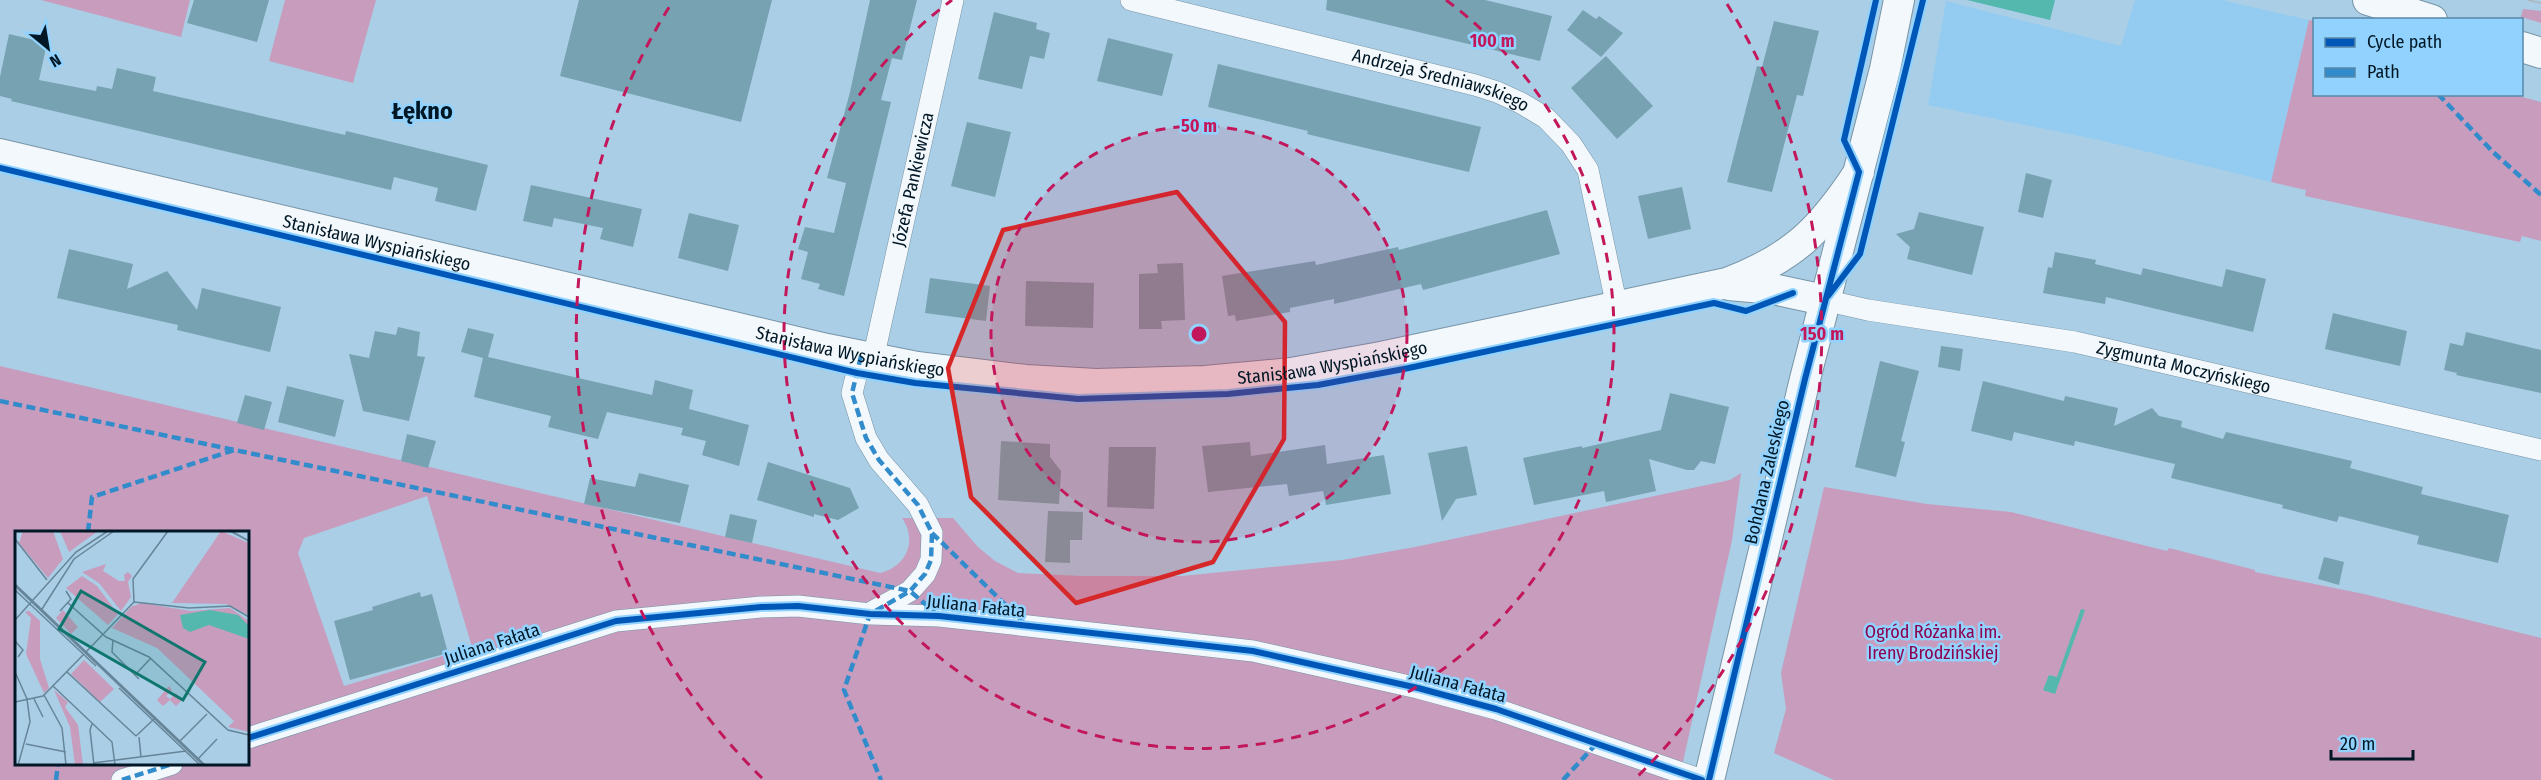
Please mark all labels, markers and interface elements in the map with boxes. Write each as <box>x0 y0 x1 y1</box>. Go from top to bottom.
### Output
north arrow <box>18 18 78 78</box>
legend <box>2313 18 2523 96</box>
text: 100 m <box>1470 30 1514 52</box>
text: Cycle path <box>2367 31 2442 53</box>
street label: Andrzeja Średniawskiego <box>1350 44 1533 116</box>
text: N <box>46 50 64 71</box>
text: Path <box>2367 61 2400 83</box>
district label: Łękno <box>391 97 453 125</box>
street label: Józefa Pankiewicza <box>887 110 939 249</box>
text: 50 m <box>1181 115 1217 137</box>
street label: Stanisława Wyspiańskiego <box>281 210 473 276</box>
street label: Stanisława Wyspiańskiego <box>754 322 946 381</box>
text: 150 m <box>1800 323 1844 345</box>
centre of rings <box>1189 324 1209 344</box>
street label: Stanisława Wyspiańskiego <box>1236 336 1429 389</box>
street label: Zygmunta Moczyńskiego <box>2094 336 2273 398</box>
street label: Bohdana Zaleskiego <box>1740 398 1794 546</box>
inset map <box>15 531 249 765</box>
street label: Juliana Fałata <box>926 590 1026 622</box>
street label: Juliana Fałata <box>442 618 543 670</box>
park label: Ogród Różanka im. Ireny Brodzińskiej <box>1865 621 2001 664</box>
street label: Juliana Fałata <box>1407 661 1509 707</box>
scale bar <box>2331 723 2414 761</box>
text: 20 m <box>2340 733 2375 755</box>

